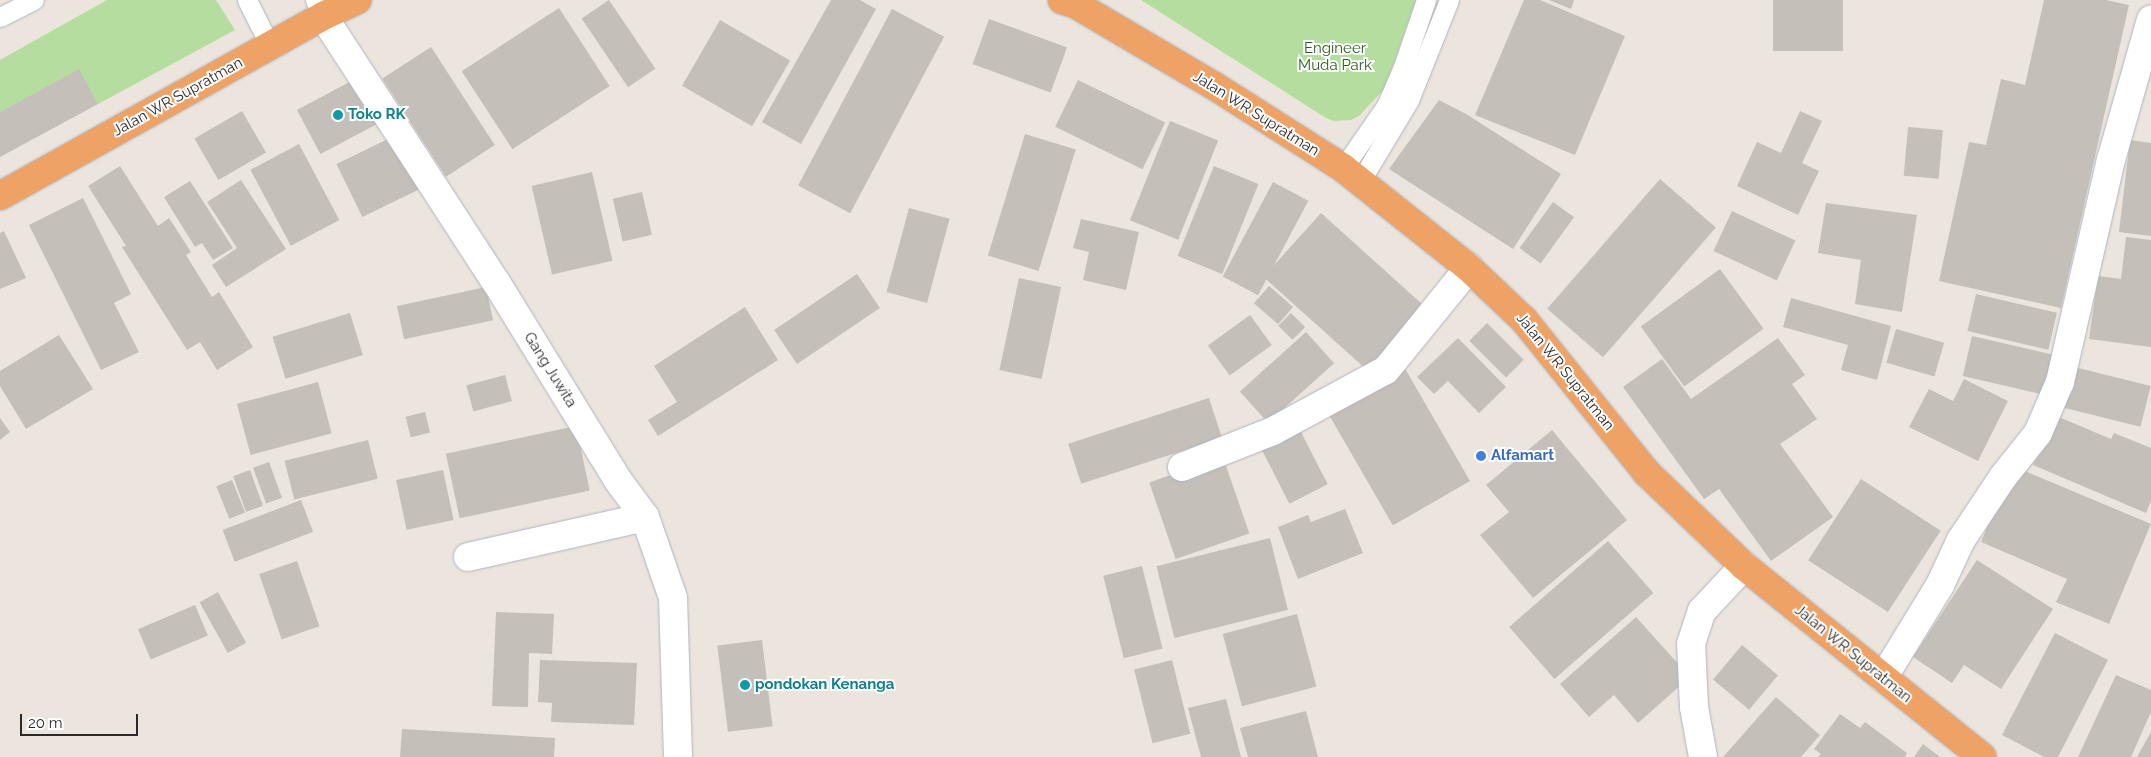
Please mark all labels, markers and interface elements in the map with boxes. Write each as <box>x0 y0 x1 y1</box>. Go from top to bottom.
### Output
park label: Engineer Muda Park <box>1298 39 1372 74</box>
street label: Jalan WR Supratman <box>110 54 246 140</box>
street label: Jalan WR Supratman <box>1189 68 1323 160</box>
place label: Toko RK <box>348 106 406 124</box>
marker: Toko RK <box>332 109 344 121</box>
street label: Jalan WR Supratman <box>1512 310 1618 434</box>
street label: Gang Juwita <box>520 329 580 411</box>
place label: Alfamart <box>1491 447 1554 465</box>
marker: Alfamart <box>1475 450 1487 462</box>
street label: Jalan WR Supratman <box>1791 601 1915 707</box>
place label: pondokan Kenanga <box>755 676 894 694</box>
marker: pondokan Kenanga <box>739 679 751 691</box>
scale bar <box>22 704 140 736</box>
text: 20 m <box>28 714 63 732</box>

